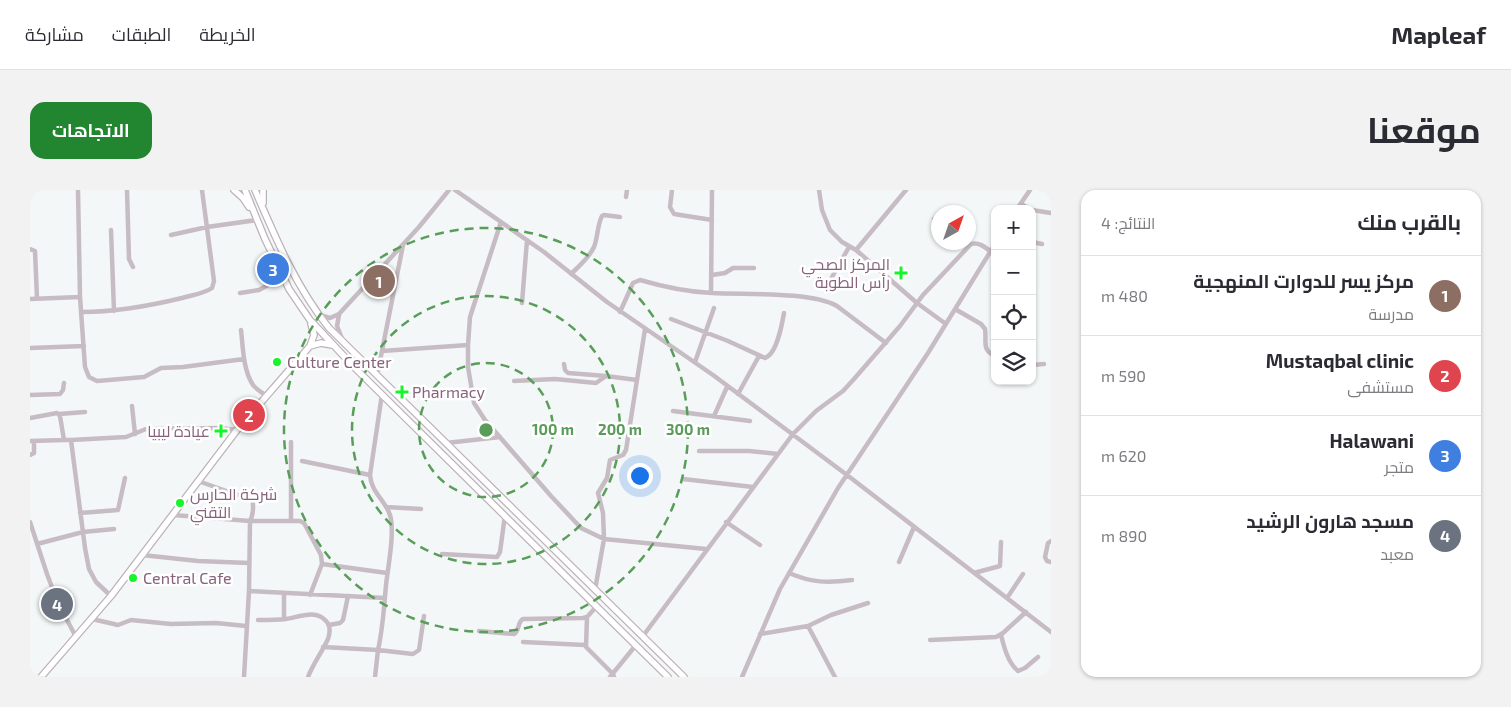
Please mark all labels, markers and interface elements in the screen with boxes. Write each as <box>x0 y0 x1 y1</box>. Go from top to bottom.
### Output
text: Mapleaf <box>1391 20 1486 49</box>
text: مشاركة <box>25 23 84 45</box>
text: الطبقات <box>112 23 171 45</box>
text: الخريطة <box>199 23 256 45</box>
button: الاتجاهات <box>30 102 152 159</box>
text: موقعنا <box>1367 108 1481 150</box>
north arrow <box>931 205 976 250</box>
map controls <box>991 205 1036 385</box>
button: + <box>991 205 1036 250</box>
text: بالقرب منك <box>1357 209 1461 234</box>
text: النتائج: 4 <box>1101 213 1155 232</box>
pin: 3 <box>257 250 289 288</box>
button: − <box>991 250 1036 295</box>
place label: المركز الصحي رأس الطوبة <box>801 254 890 293</box>
pin: 1 <box>363 262 395 300</box>
marker: المركز الصحي رأس الطوبة <box>894 266 908 280</box>
text: مركز يسر للدوارت المنهجية <box>1193 269 1414 292</box>
text: 480 m <box>1101 286 1148 305</box>
text: 1 <box>1442 286 1448 305</box>
button: locate <box>991 295 1036 340</box>
text: مدرسة <box>1368 304 1414 323</box>
button: layers <box>991 340 1036 385</box>
text: Mustaqbal clinic <box>1266 349 1414 372</box>
place label: Culture Center <box>287 352 392 371</box>
marker: Culture Center <box>271 356 283 368</box>
text: 590 m <box>1101 366 1146 385</box>
text: 2 <box>1440 366 1450 385</box>
text: مستشفى <box>1347 377 1414 396</box>
place label: Pharmacy <box>412 382 486 401</box>
marker: Pharmacy <box>396 386 408 398</box>
pin: 2 <box>233 396 265 434</box>
text: 100 m <box>532 420 574 438</box>
text: 200 m <box>598 420 642 438</box>
text: 300 m <box>666 420 710 438</box>
place label: عيادة ليبيا <box>147 421 210 441</box>
centre of rings <box>477 421 495 439</box>
marker: عيادة ليبيا <box>214 424 228 438</box>
text: Halawani <box>1329 429 1414 452</box>
text: 620 m <box>1101 446 1146 465</box>
text: 3 <box>1440 446 1450 465</box>
text: متجر <box>1385 457 1414 476</box>
your location <box>627 463 653 489</box>
place label: شركة الحارس التقني <box>190 484 277 526</box>
marker: شركة الحارس التقني <box>174 497 186 509</box>
text: مسجد هارون الرشيد <box>1246 509 1414 532</box>
text: 890 m <box>1101 526 1147 545</box>
text: 4 <box>1440 526 1450 545</box>
text: معبد <box>1380 544 1414 563</box>
place label: Central Cafe <box>143 568 232 587</box>
marker: Central Cafe <box>127 572 139 584</box>
pin: 4 <box>41 585 73 623</box>

